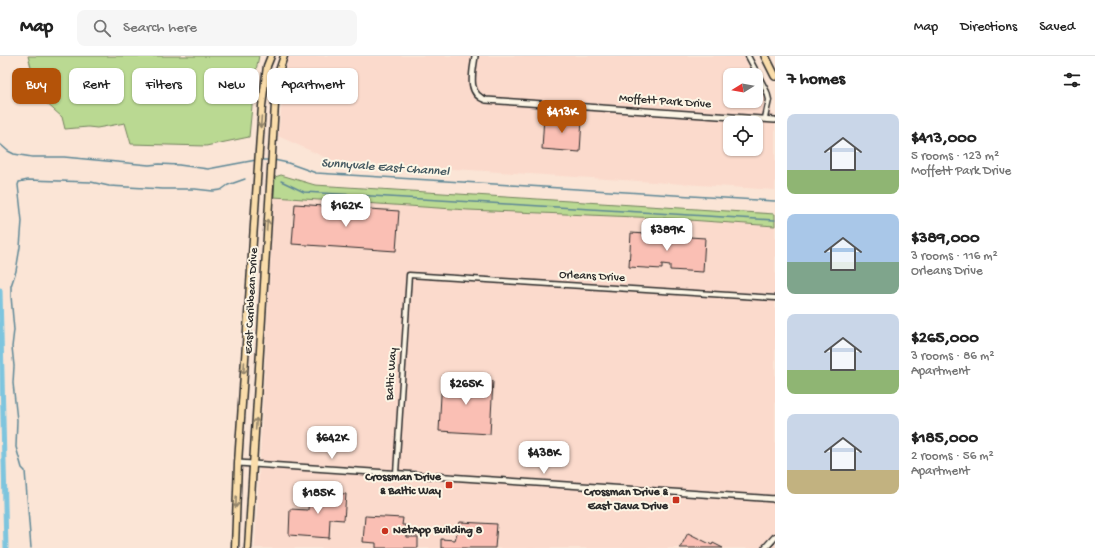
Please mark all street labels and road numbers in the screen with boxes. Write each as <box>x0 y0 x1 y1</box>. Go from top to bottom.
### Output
street label: Moffett Park Drive <box>618 92 712 112</box>
street label: East Caribbean Drive <box>242 247 262 355</box>
street label: Orleans Drive <box>559 268 626 286</box>
street label: Baltic Way <box>383 347 401 402</box>

